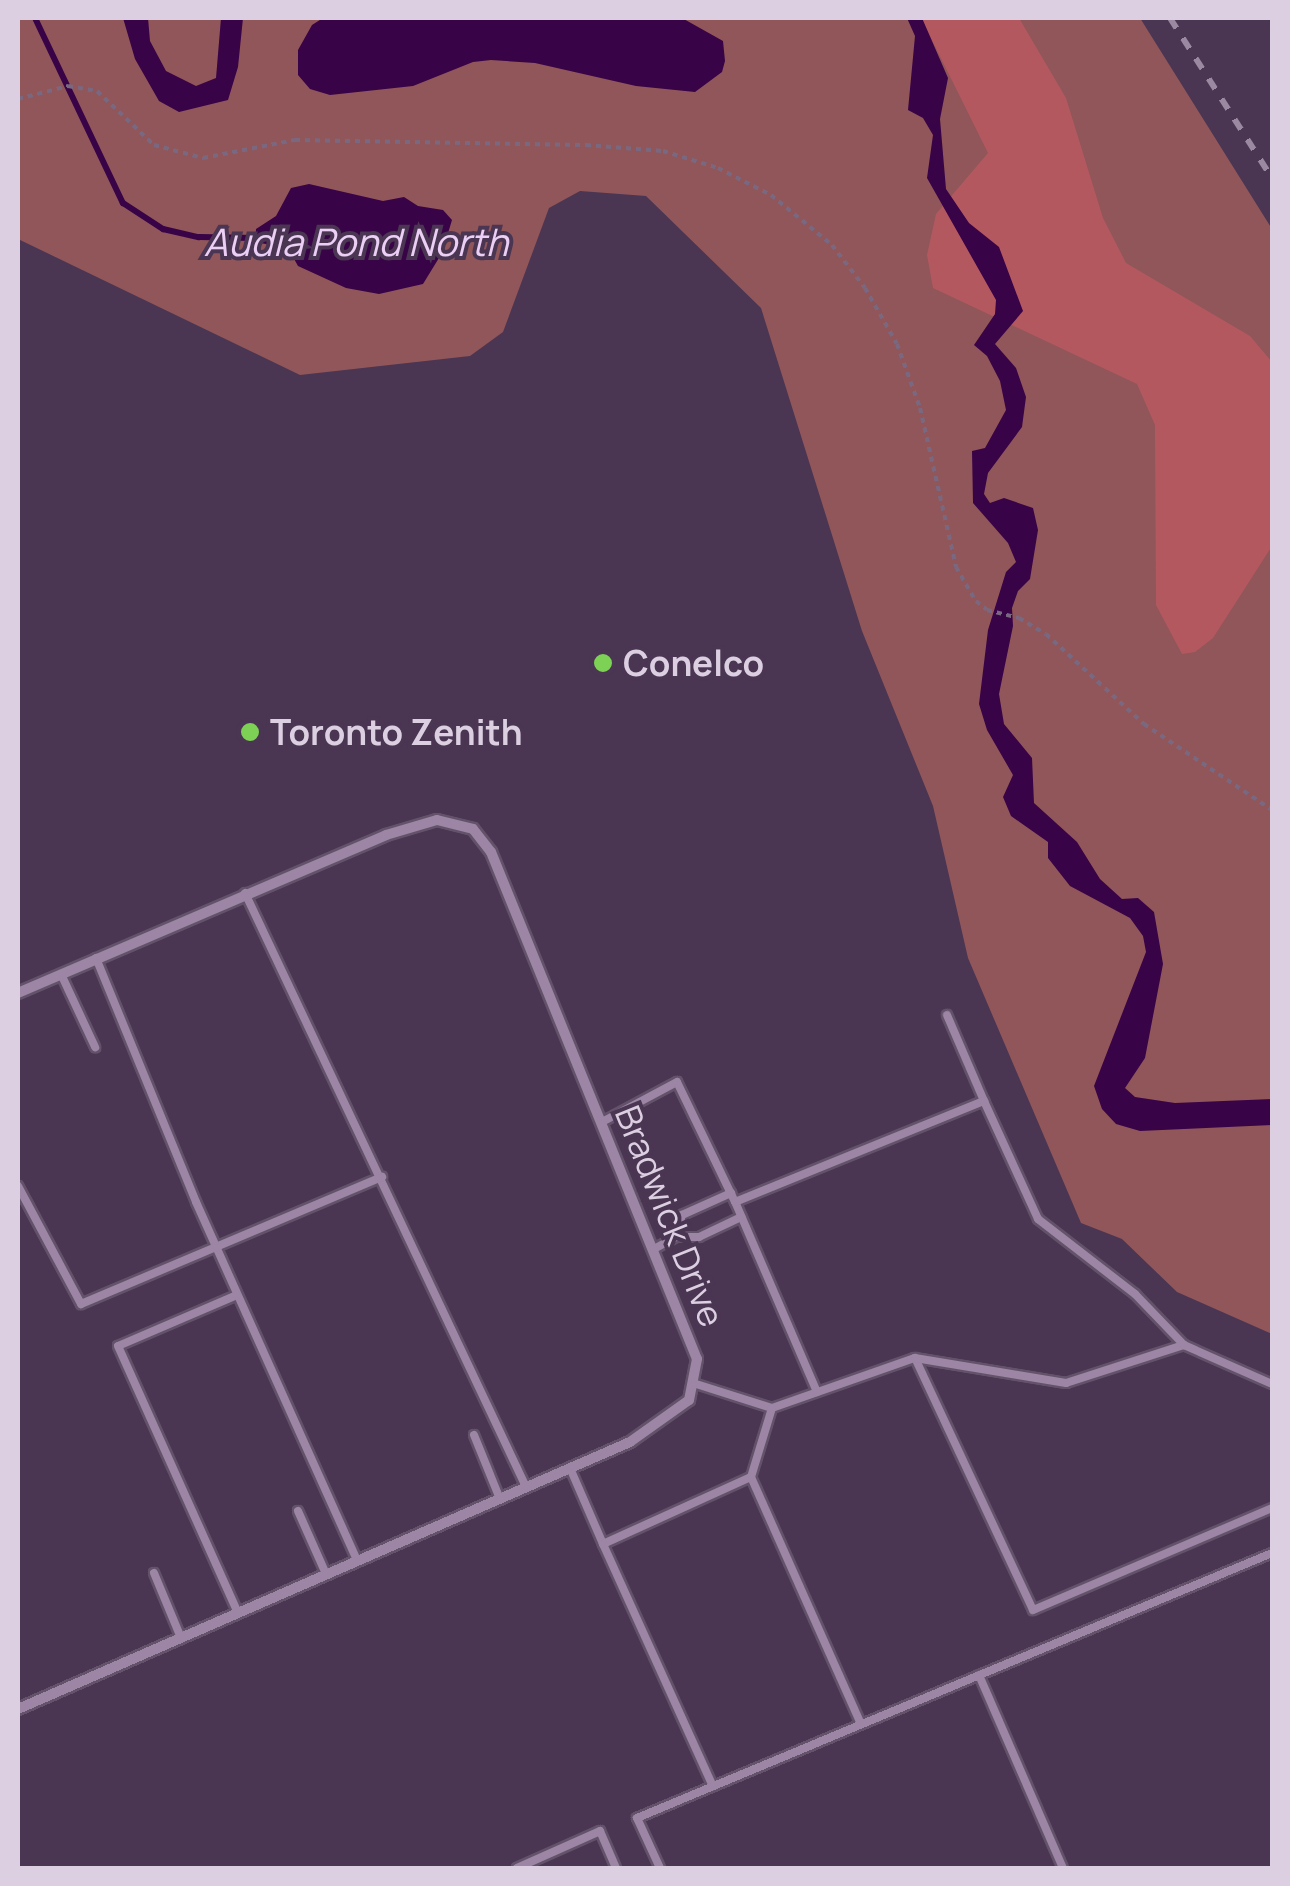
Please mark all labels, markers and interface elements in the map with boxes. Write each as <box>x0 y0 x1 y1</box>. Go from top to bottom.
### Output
water label: Audia Pond North <box>204 219 508 265</box>
place label: Conelco <box>623 642 764 684</box>
marker: Conelco <box>592 652 614 674</box>
place label: Toronto Zenith <box>270 711 523 753</box>
marker: Toronto Zenith <box>239 721 261 743</box>
street label: Bradwick Drive <box>607 1100 733 1332</box>

